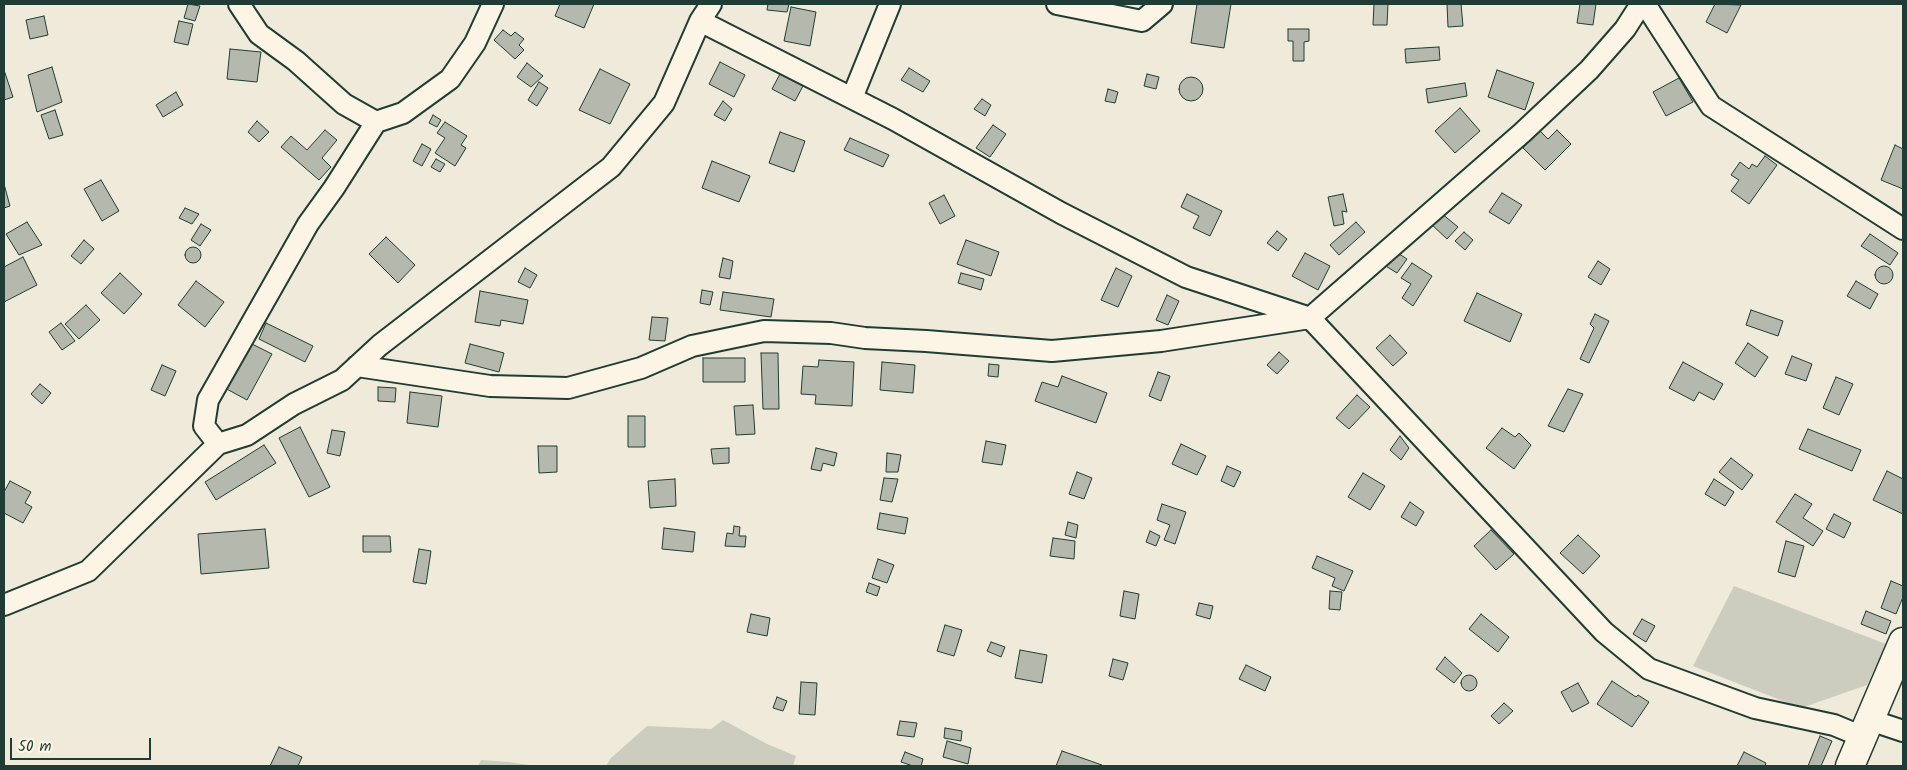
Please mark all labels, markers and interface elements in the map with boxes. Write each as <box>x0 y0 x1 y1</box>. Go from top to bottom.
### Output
scale bar <box>12 728 154 760</box>
text: 50 m <box>18 735 52 759</box>

